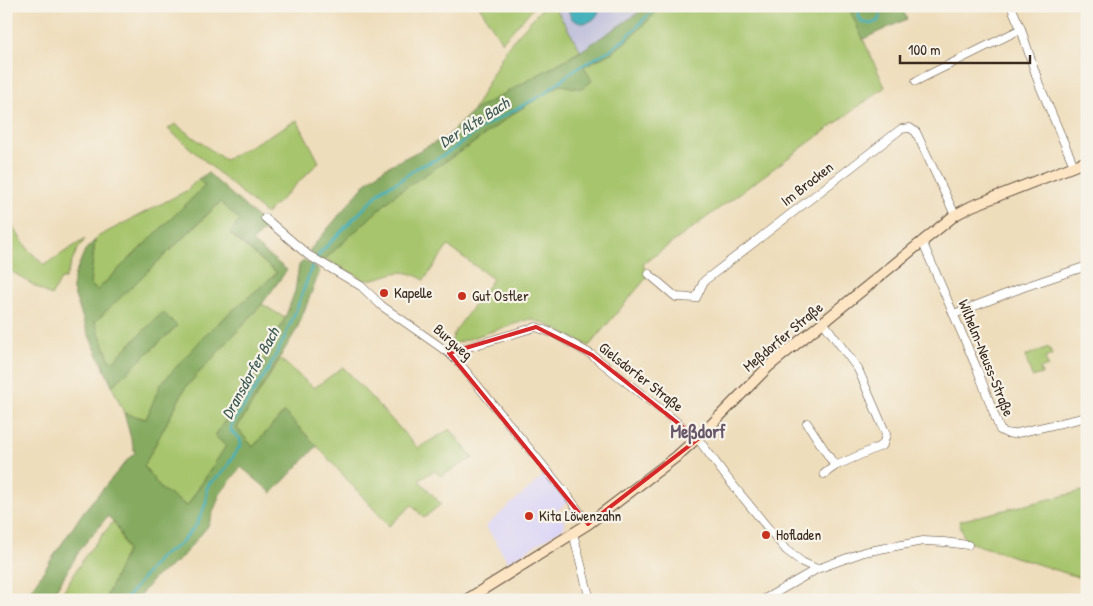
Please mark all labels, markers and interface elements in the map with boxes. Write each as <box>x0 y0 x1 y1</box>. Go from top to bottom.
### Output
scale bar <box>900 32 1030 64</box>
text: 100 m <box>908 39 941 60</box>
water label: Der Alte Bach <box>435 91 514 152</box>
street label: Im Brocken <box>776 156 838 211</box>
place label: Kapelle <box>394 282 433 303</box>
place label: Gut Ostler <box>472 285 529 306</box>
marker: Kapelle <box>378 287 390 299</box>
marker: Gut Ostler <box>456 290 468 302</box>
street label: Wilhelm-Neuss-Straße <box>953 296 1019 419</box>
street label: Meßdorfer Straße <box>738 297 827 376</box>
street label: Burgweg <box>429 319 478 365</box>
water label: Dransdorfer Bach <box>216 322 285 423</box>
street label: Gielsdorfer Straße <box>595 337 688 416</box>
district label: Meßdorf <box>670 419 726 445</box>
place label: Kita Löwenzahn <box>539 505 622 526</box>
marker: Kita Löwenzahn <box>523 510 535 522</box>
place label: Hofladen <box>776 524 821 545</box>
marker: Hofladen <box>760 529 772 541</box>

